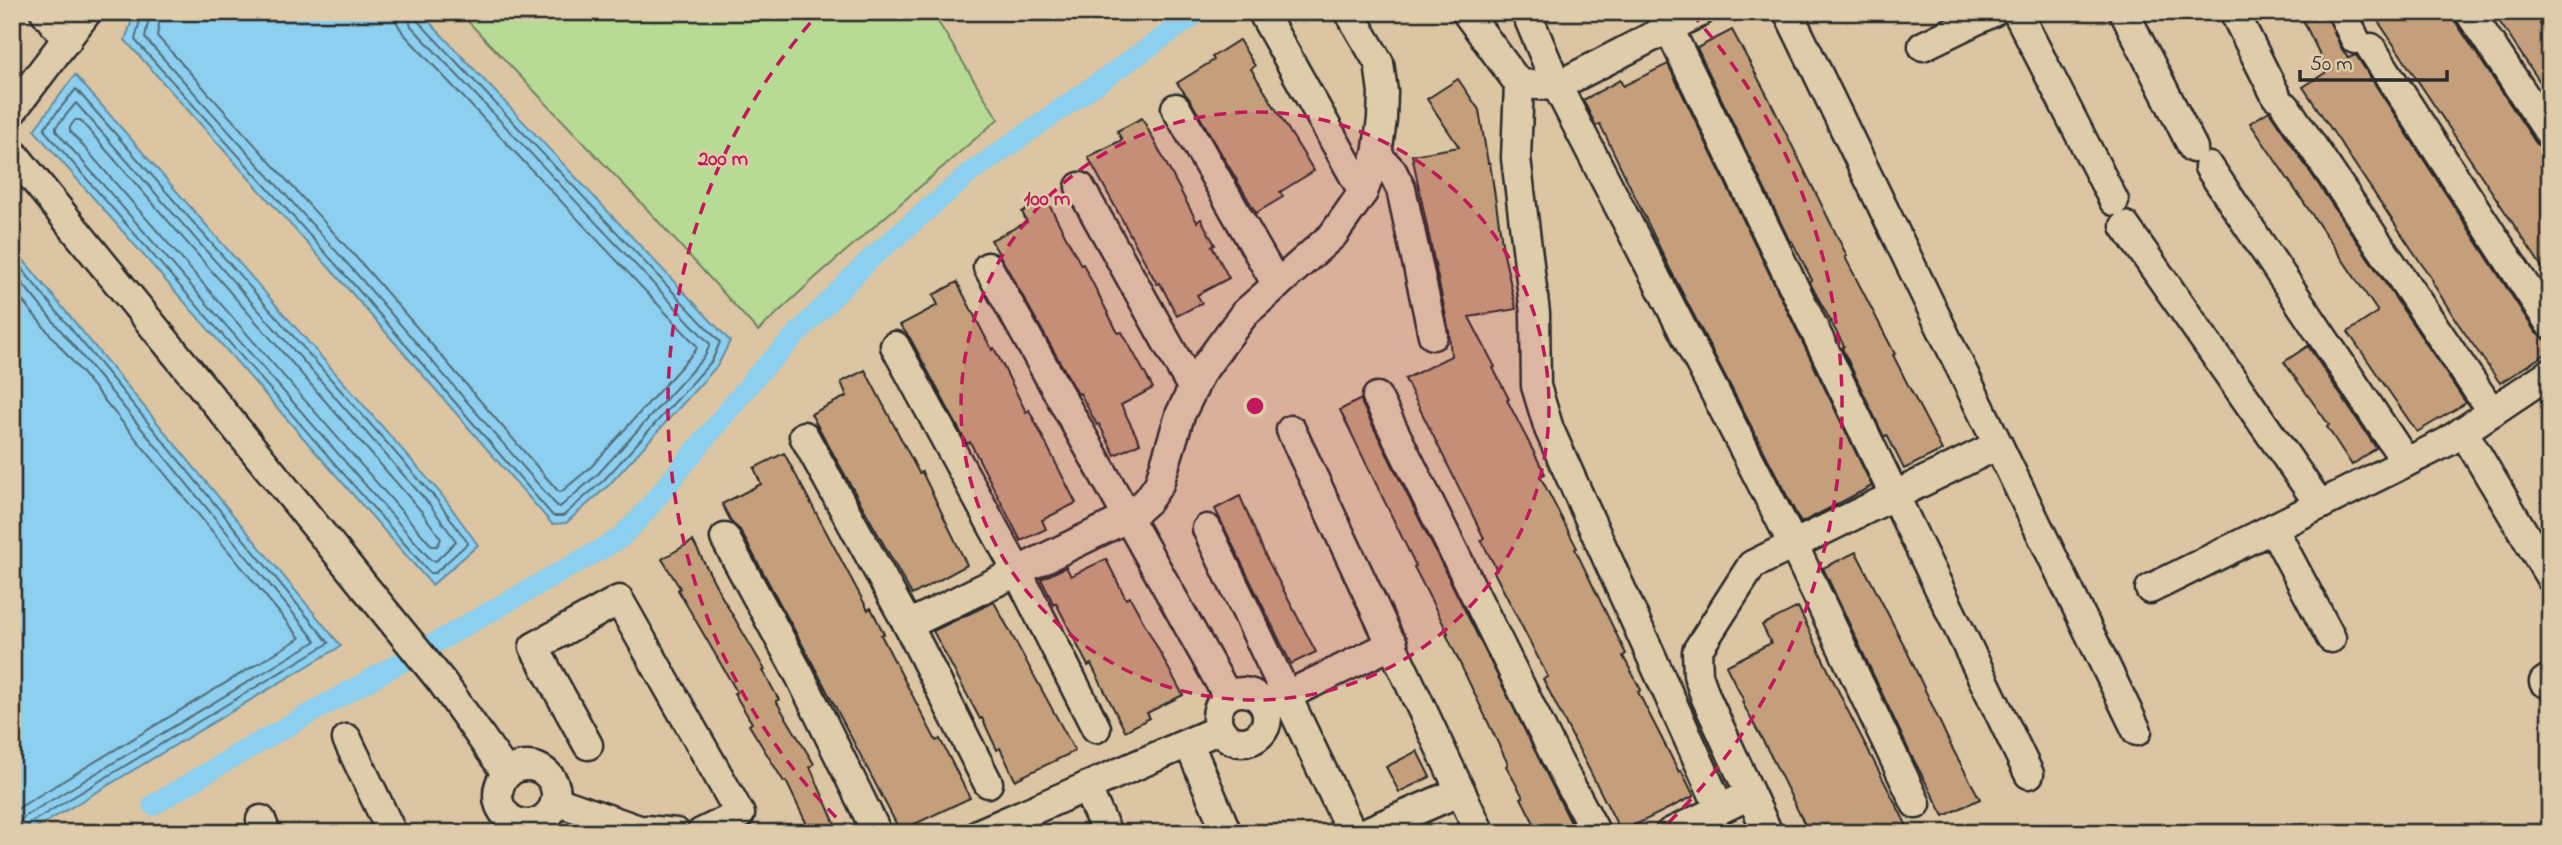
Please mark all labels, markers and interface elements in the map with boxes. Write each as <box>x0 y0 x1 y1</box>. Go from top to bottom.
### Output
scale bar <box>2300 38 2446 82</box>
text: 50 m <box>2310 50 2353 80</box>
text: 200 m <box>697 145 748 175</box>
text: 100 m <box>1024 185 1070 215</box>
centre of rings <box>1243 394 1267 418</box>

